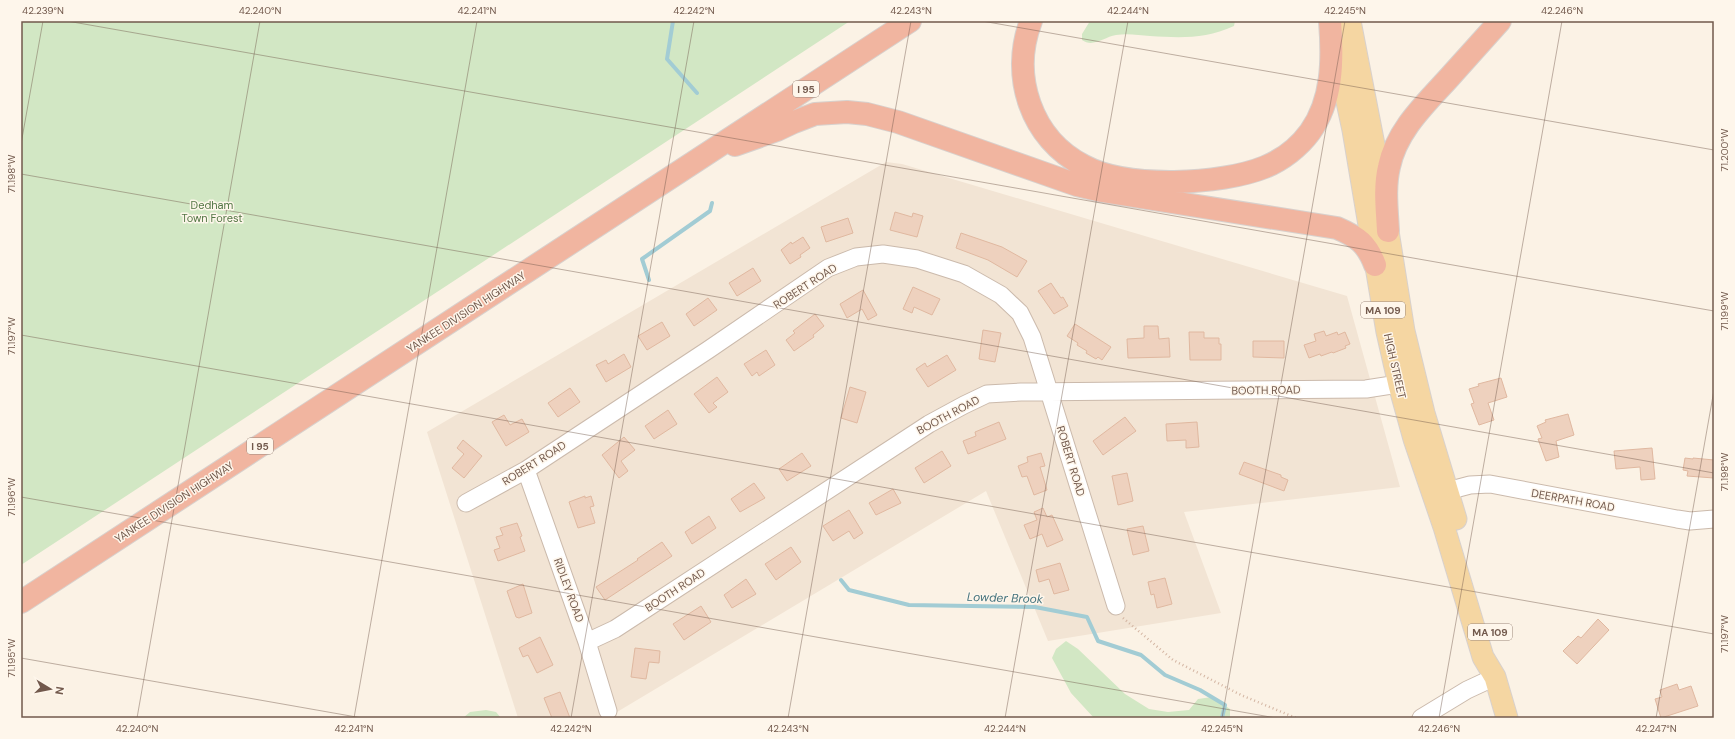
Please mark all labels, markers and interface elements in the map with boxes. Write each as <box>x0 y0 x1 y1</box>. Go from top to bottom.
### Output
text: 42.239°N <box>22 4 64 17</box>
text: 42.240°N <box>239 4 281 17</box>
text: 42.241°N <box>458 4 497 17</box>
text: 42.242°N <box>673 4 715 17</box>
text: 42.243°N <box>890 4 932 17</box>
text: 42.244°N <box>1107 4 1149 17</box>
text: 42.245°N <box>1324 4 1366 17</box>
text: 42.246°N <box>1541 4 1583 17</box>
road number: I 95 <box>793 81 819 97</box>
text: 71.200°W <box>1718 128 1731 171</box>
text: 71.198°W <box>5 154 18 193</box>
park label: Dedham Town Forest <box>181 198 243 225</box>
street label: ROBERT ROAD <box>771 260 840 312</box>
street label: YANKEE DIVISION HIGHWAY <box>404 268 529 356</box>
text: 71.199°W <box>1718 291 1731 331</box>
road number: MA 109 <box>1361 302 1405 318</box>
text: 71.197°W <box>5 317 18 355</box>
street label: HIGH STREET <box>1381 332 1409 400</box>
street label: BOOTH ROAD <box>1231 382 1301 398</box>
street label: BOOTH ROAD <box>914 392 982 437</box>
street label: ROBERT ROAD <box>1054 424 1088 498</box>
road number: I 95 <box>247 438 273 454</box>
street label: ROBERT ROAD <box>499 438 569 488</box>
text: 71.198°W <box>1718 452 1731 491</box>
street label: YANKEE DIVISION HIGHWAY <box>112 458 237 546</box>
text: 71.196°W <box>5 477 18 517</box>
street label: DEERPATH ROAD <box>1530 486 1616 514</box>
street label: RIDLEY ROAD <box>551 556 587 624</box>
street label: BOOTH ROAD <box>642 565 708 615</box>
water label: Lowder Brook <box>967 589 1044 607</box>
text: 71.197°W <box>1718 615 1731 653</box>
road number: MA 109 <box>1468 624 1512 640</box>
text: 71.195°W <box>5 638 18 677</box>
north arrow <box>30 669 70 709</box>
text: N <box>52 686 67 696</box>
text: 42.240°N <box>116 722 158 735</box>
text: 42.241°N <box>335 722 374 735</box>
text: 42.242°N <box>550 722 592 735</box>
text: 42.243°N <box>767 722 809 735</box>
text: 42.244°N <box>984 722 1026 735</box>
text: 42.245°N <box>1201 722 1243 735</box>
text: 42.246°N <box>1418 722 1460 735</box>
text: 42.247°N <box>1635 722 1677 735</box>

